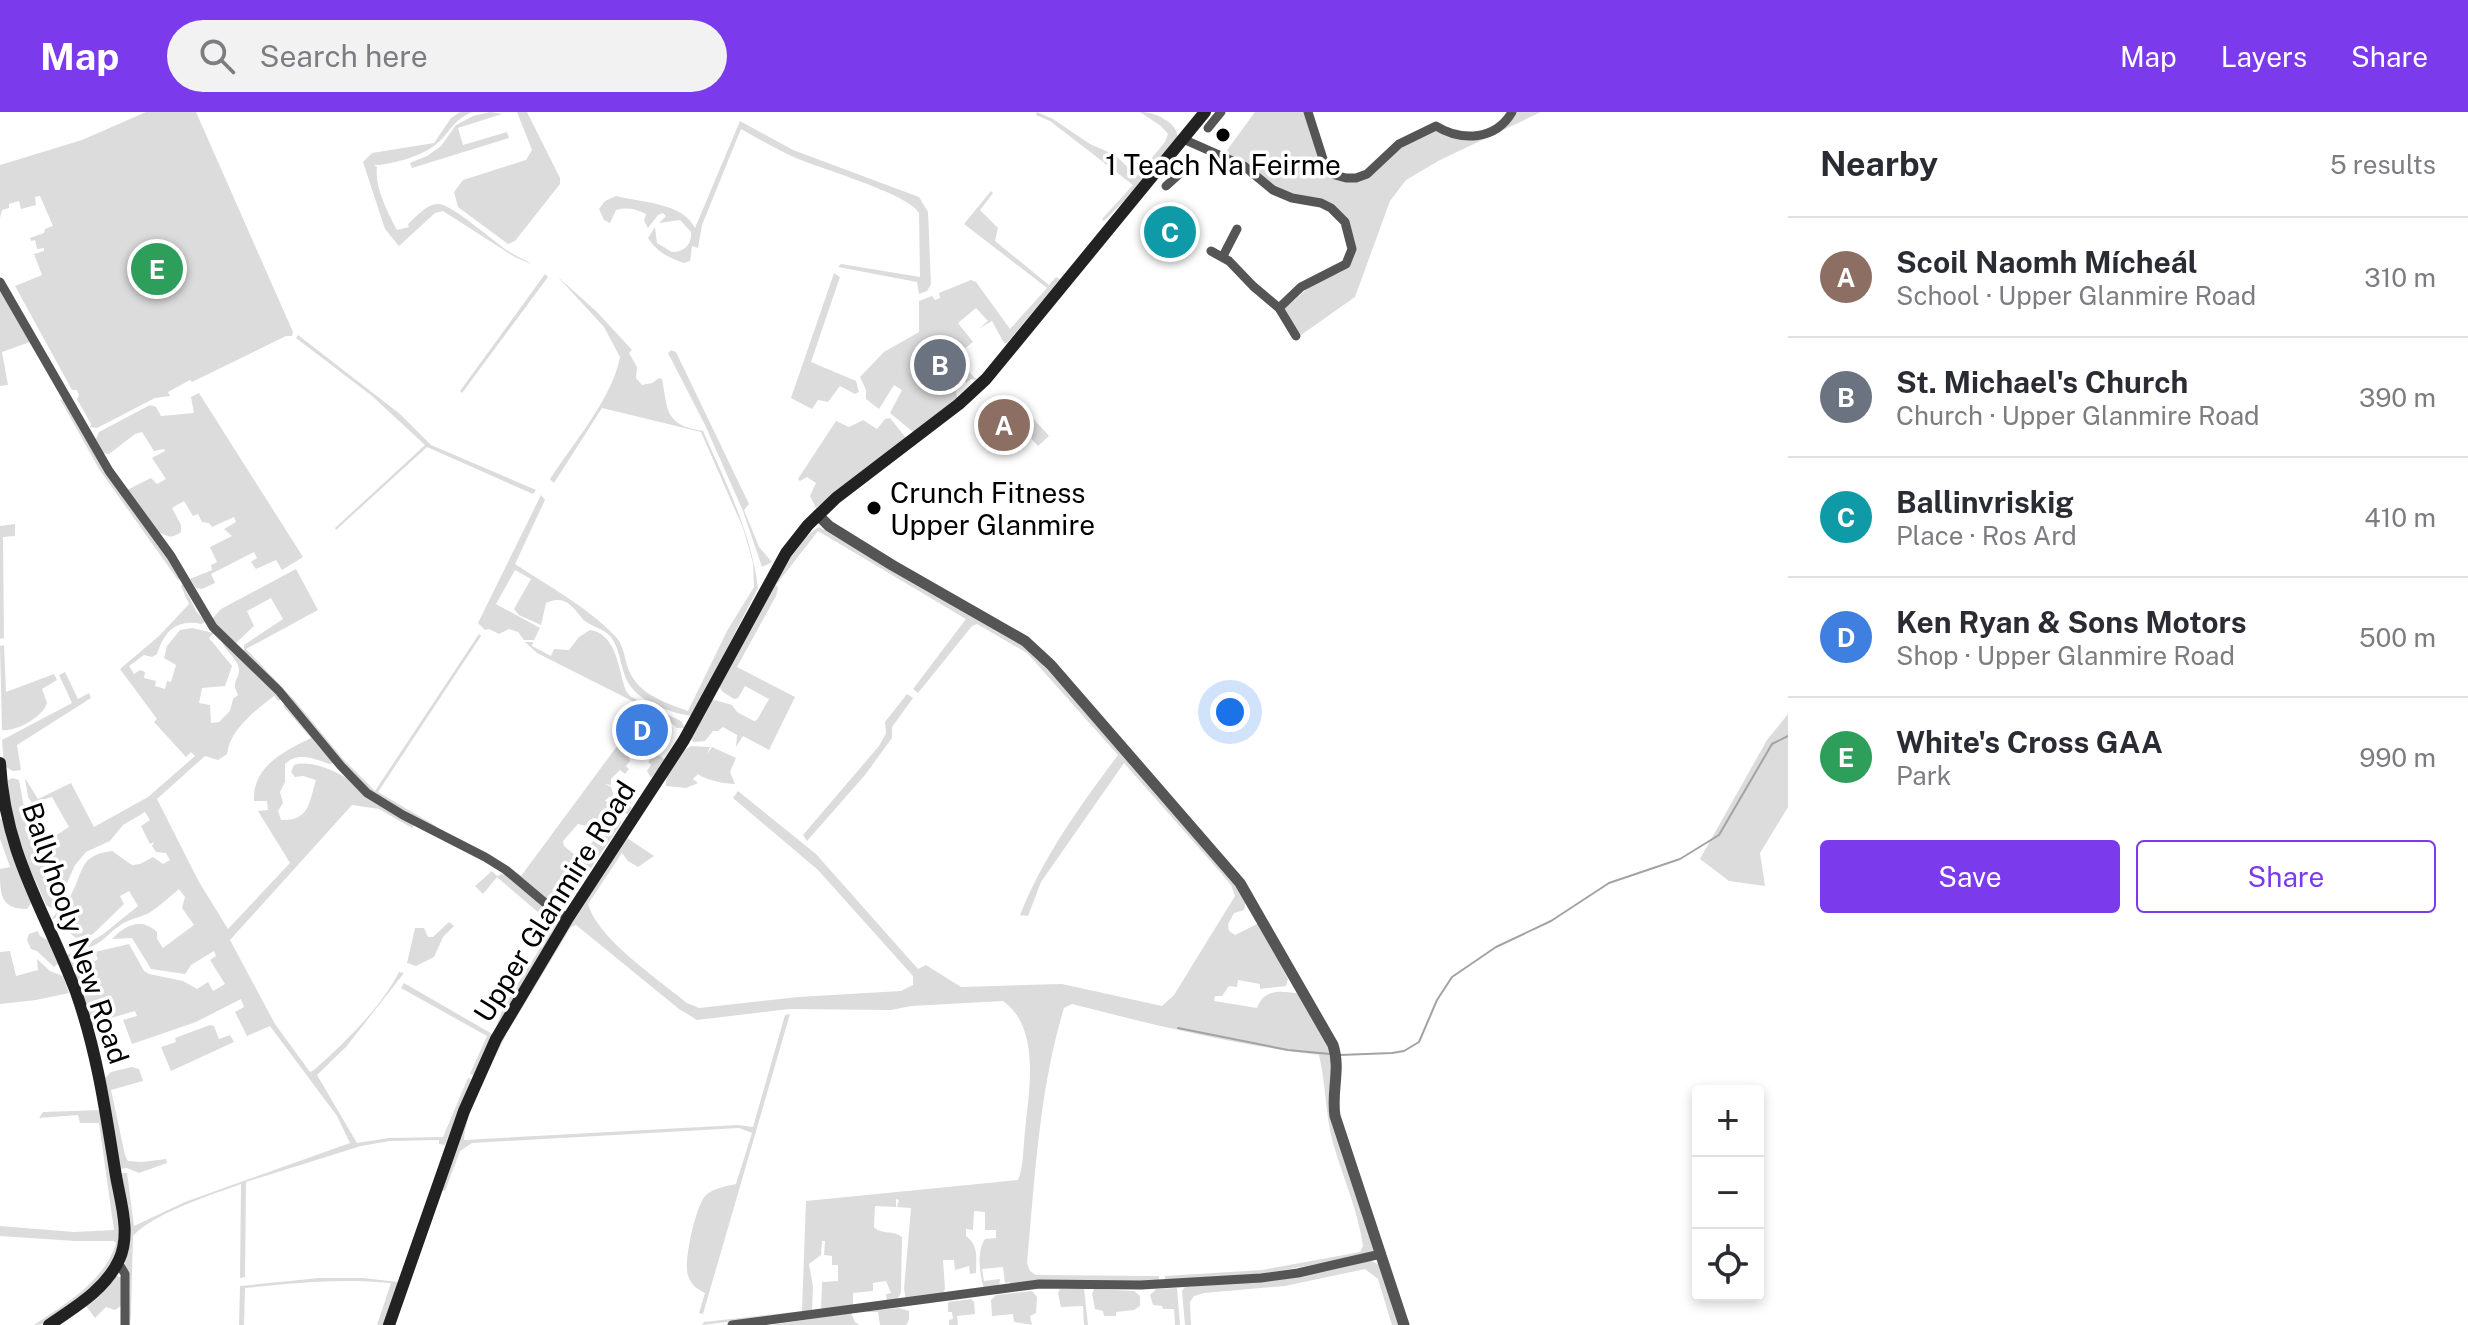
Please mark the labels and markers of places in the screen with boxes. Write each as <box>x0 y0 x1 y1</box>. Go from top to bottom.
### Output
marker: 1 Teach Na Feirme <box>1214 126 1232 144</box>
place label: 1 Teach Na Feirme <box>1105 148 1341 181</box>
pin: C <box>1144 202 1196 262</box>
pin: E <box>131 239 183 299</box>
pin: B <box>914 335 966 395</box>
pin: A <box>978 395 1030 455</box>
place label: Crunch Fitness Upper Glanmire <box>890 476 1095 541</box>
marker: Crunch Fitness Upper Glanmire <box>865 499 883 517</box>
pin: D <box>616 700 668 760</box>

